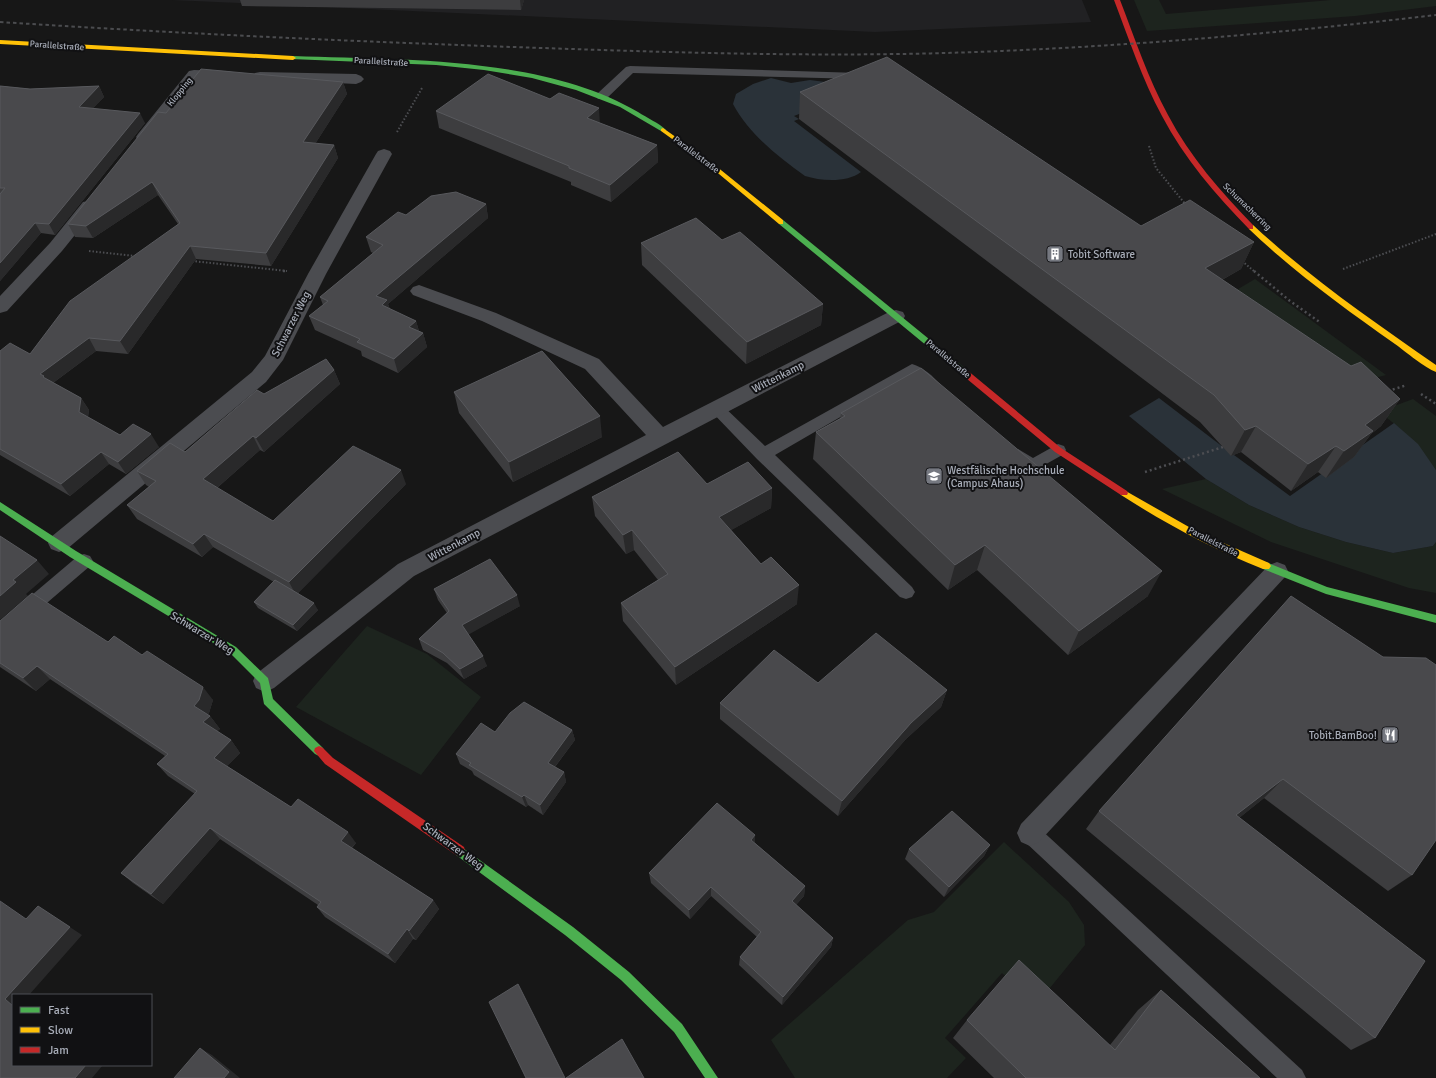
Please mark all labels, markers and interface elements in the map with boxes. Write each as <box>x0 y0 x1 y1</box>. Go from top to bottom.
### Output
street label: Parallelstraße <box>29 39 85 53</box>
street label: Parallelstraße <box>353 55 409 69</box>
street label: Klopping <box>165 75 195 109</box>
street label: Parallelstraße <box>671 134 721 176</box>
street label: Schumacherring <box>1220 181 1274 233</box>
building icon: Tobit Software <box>1045 244 1065 264</box>
place label: Tobit Software <box>1068 248 1135 261</box>
street label: Schwarzer Weg <box>269 289 313 359</box>
street label: Parallelstraße <box>924 337 973 381</box>
street label: Wittenkamp <box>750 358 807 396</box>
place label: Westfälische Hochschule (Campus Ahaus) <box>947 464 1065 490</box>
school or university icon: Westfälische Hochschule (Campus Ahaus) <box>924 466 944 486</box>
street label: Parallelstraße <box>1186 525 1240 560</box>
street label: Wittenkamp <box>426 526 482 564</box>
street label: Schwarzer Weg <box>168 609 236 657</box>
restaurant icon: Tobit.BamBoo! <box>1380 725 1400 745</box>
place label: Tobit.BamBoo! <box>1309 729 1377 742</box>
street label: Schwarzer Weg <box>420 820 486 872</box>
legend <box>12 994 152 1066</box>
text: Fast <box>48 1003 69 1018</box>
text: Slow <box>48 1023 73 1038</box>
text: Jam <box>48 1043 69 1058</box>

